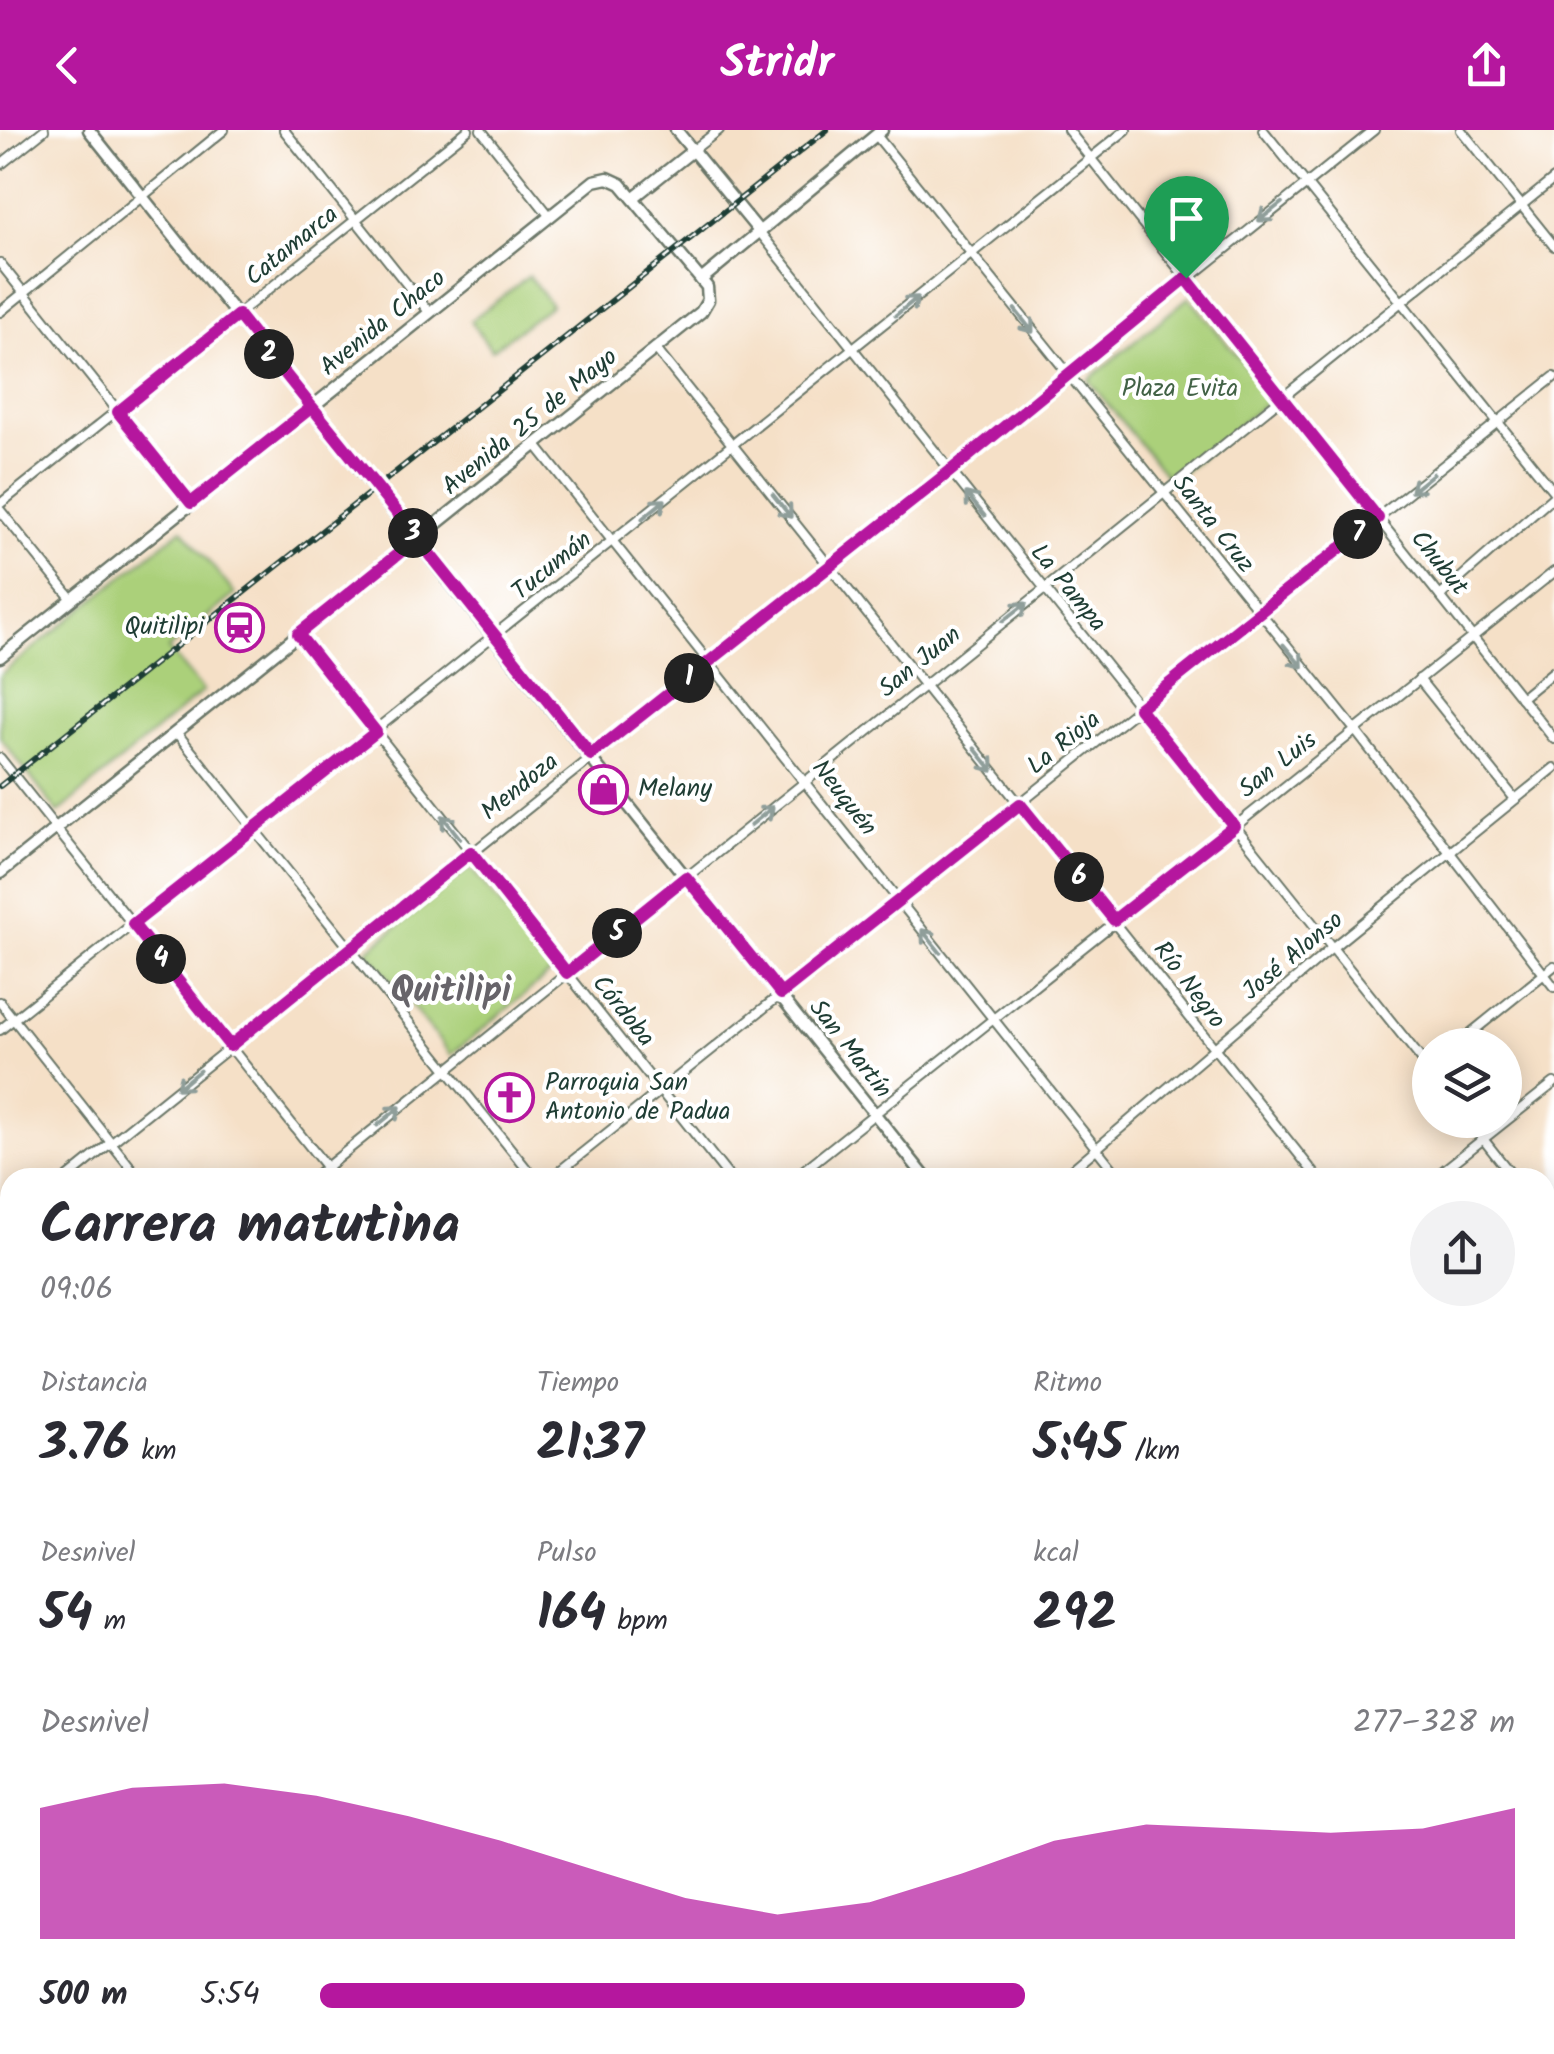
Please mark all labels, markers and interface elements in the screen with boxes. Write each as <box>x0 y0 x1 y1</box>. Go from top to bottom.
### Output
text: Stridr <box>720 29 834 101</box>
icon: back <box>40 38 95 93</box>
icon: share <box>1459 38 1514 93</box>
pin <box>1144 176 1229 279</box>
icon: arrive <box>1159 191 1214 246</box>
street label: Catamarca <box>236 196 348 296</box>
one-way arrow <box>1257 201 1284 222</box>
street label: Avenida Chaco <box>311 259 455 387</box>
one-way arrow <box>894 295 920 317</box>
one-way arrow <box>1013 307 1035 333</box>
pin: 2 <box>244 329 294 379</box>
text: 2 <box>261 331 277 376</box>
street label: Avenida 25 de Mayo <box>433 338 627 506</box>
park label: Plaza Evita <box>1122 369 1238 409</box>
street label: Santa Cruz <box>1162 466 1264 582</box>
one-way arrow <box>1409 472 1435 494</box>
one-way arrow <box>771 492 792 519</box>
one-way arrow <box>964 492 986 518</box>
one-way arrow <box>640 498 666 520</box>
pin: 3 <box>388 508 438 558</box>
pin: 7 <box>1333 509 1383 559</box>
text: 3 <box>405 510 421 555</box>
text: 7 <box>1351 511 1365 556</box>
street label: Tucumán <box>503 521 601 611</box>
street label: Chubut <box>1400 521 1478 605</box>
street label: La Pampa <box>1020 535 1116 641</box>
station icon: Quitilipi <box>213 601 265 653</box>
one-way arrow <box>1001 602 1028 623</box>
place label: Quitilipi <box>124 607 205 647</box>
street label: San Juan <box>870 616 970 708</box>
one-way arrow <box>1282 642 1304 668</box>
pin: 1 <box>664 653 714 703</box>
text: 1 <box>685 655 693 700</box>
street label: La Rioja <box>1018 701 1110 785</box>
street label: San Luis <box>1230 721 1326 809</box>
street label: Mendoza <box>472 743 568 831</box>
one-way arrow <box>973 746 994 773</box>
street label: Neuquén <box>801 751 887 845</box>
shop icon: Melany <box>577 763 629 815</box>
place label: Melany <box>638 769 712 809</box>
one-way arrow <box>748 806 775 827</box>
one-way arrow <box>441 814 462 841</box>
pin: 6 <box>1054 852 1104 902</box>
text: 6 <box>1071 854 1087 899</box>
street label: José Alonso <box>1233 901 1353 1011</box>
pin: 5 <box>592 908 642 958</box>
text: 5 <box>610 910 624 955</box>
one-way arrow <box>921 928 942 955</box>
street label: Río Negro <box>1142 932 1236 1038</box>
pin: 4 <box>136 934 186 984</box>
text: 4 <box>153 936 169 981</box>
district label: Quitilipi <box>391 964 512 1020</box>
street label: Córdoba <box>581 966 665 1056</box>
street label: San Martín <box>798 991 902 1107</box>
map controls <box>1412 1028 1522 1138</box>
button: layers <box>1412 1028 1522 1138</box>
place label: Parroquia San Antonio de Padua <box>545 1063 730 1132</box>
one-way arrow <box>175 1069 202 1090</box>
church icon: Parroquia San Antonio de Padua <box>484 1071 536 1123</box>
one-way arrow <box>376 1105 402 1127</box>
text: Carrera matutina <box>40 1184 460 1271</box>
button: share <box>1410 1201 1515 1306</box>
text: 09:06 <box>40 1265 113 1316</box>
text: Distancia <box>40 1361 148 1406</box>
text: Tiempo <box>537 1361 619 1406</box>
text: Ritmo <box>1033 1361 1102 1406</box>
text: 3.76 <box>40 1406 130 1486</box>
text: 21:37 <box>537 1406 644 1486</box>
text: 5:45 <box>1033 1406 1123 1486</box>
text: km <box>130 1429 177 1474</box>
text: /km <box>1123 1429 1180 1474</box>
text: Desnivel <box>40 1531 135 1576</box>
text: Pulso <box>537 1531 597 1576</box>
text: kcal <box>1033 1531 1079 1576</box>
text: 54 <box>40 1576 93 1656</box>
text: 164 <box>537 1576 606 1656</box>
text: 292 <box>1033 1576 1117 1656</box>
text: m <box>93 1599 126 1644</box>
text: bpm <box>606 1599 668 1644</box>
text: Desnivel <box>40 1698 149 1749</box>
text: 277–328 m <box>1353 1698 1515 1749</box>
text: 500 m <box>40 1970 128 2021</box>
text: 5:54 <box>200 1970 260 2021</box>

